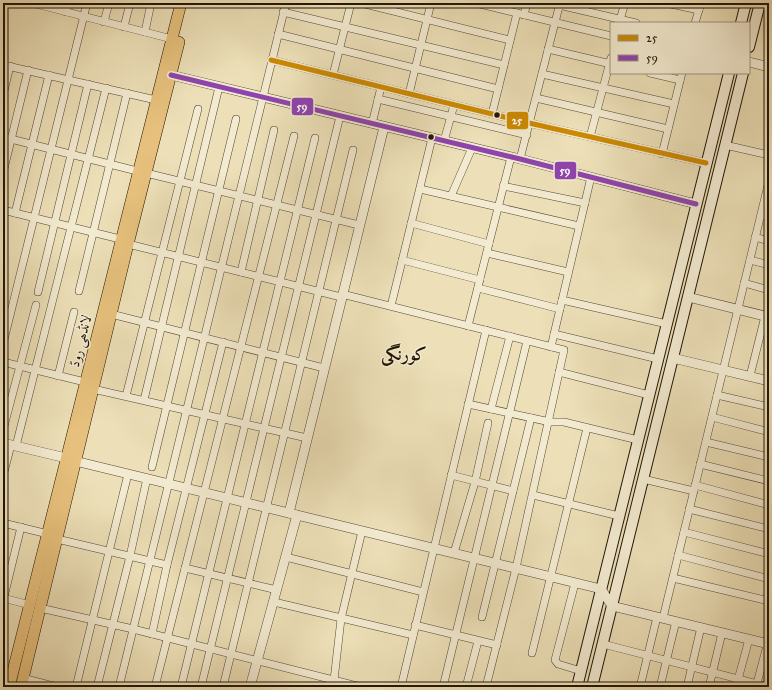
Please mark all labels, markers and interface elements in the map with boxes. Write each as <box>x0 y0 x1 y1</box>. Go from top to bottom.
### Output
legend <box>610 22 750 74</box>
text: 25 <box>646 31 658 45</box>
text: 59 <box>646 51 658 65</box>
line badge: 59 <box>291 97 314 116</box>
text: 59 <box>296 100 308 114</box>
unlabelled marker <box>492 110 502 120</box>
line badge: 25 <box>506 111 529 130</box>
text: 25 <box>512 114 523 127</box>
unlabelled marker <box>426 132 436 142</box>
line badge: 59 <box>554 161 577 180</box>
text: 59 <box>559 164 571 178</box>
street label: لانڈھی روڈ <box>66 313 96 369</box>
district label: کورنگی <box>381 343 427 366</box>

